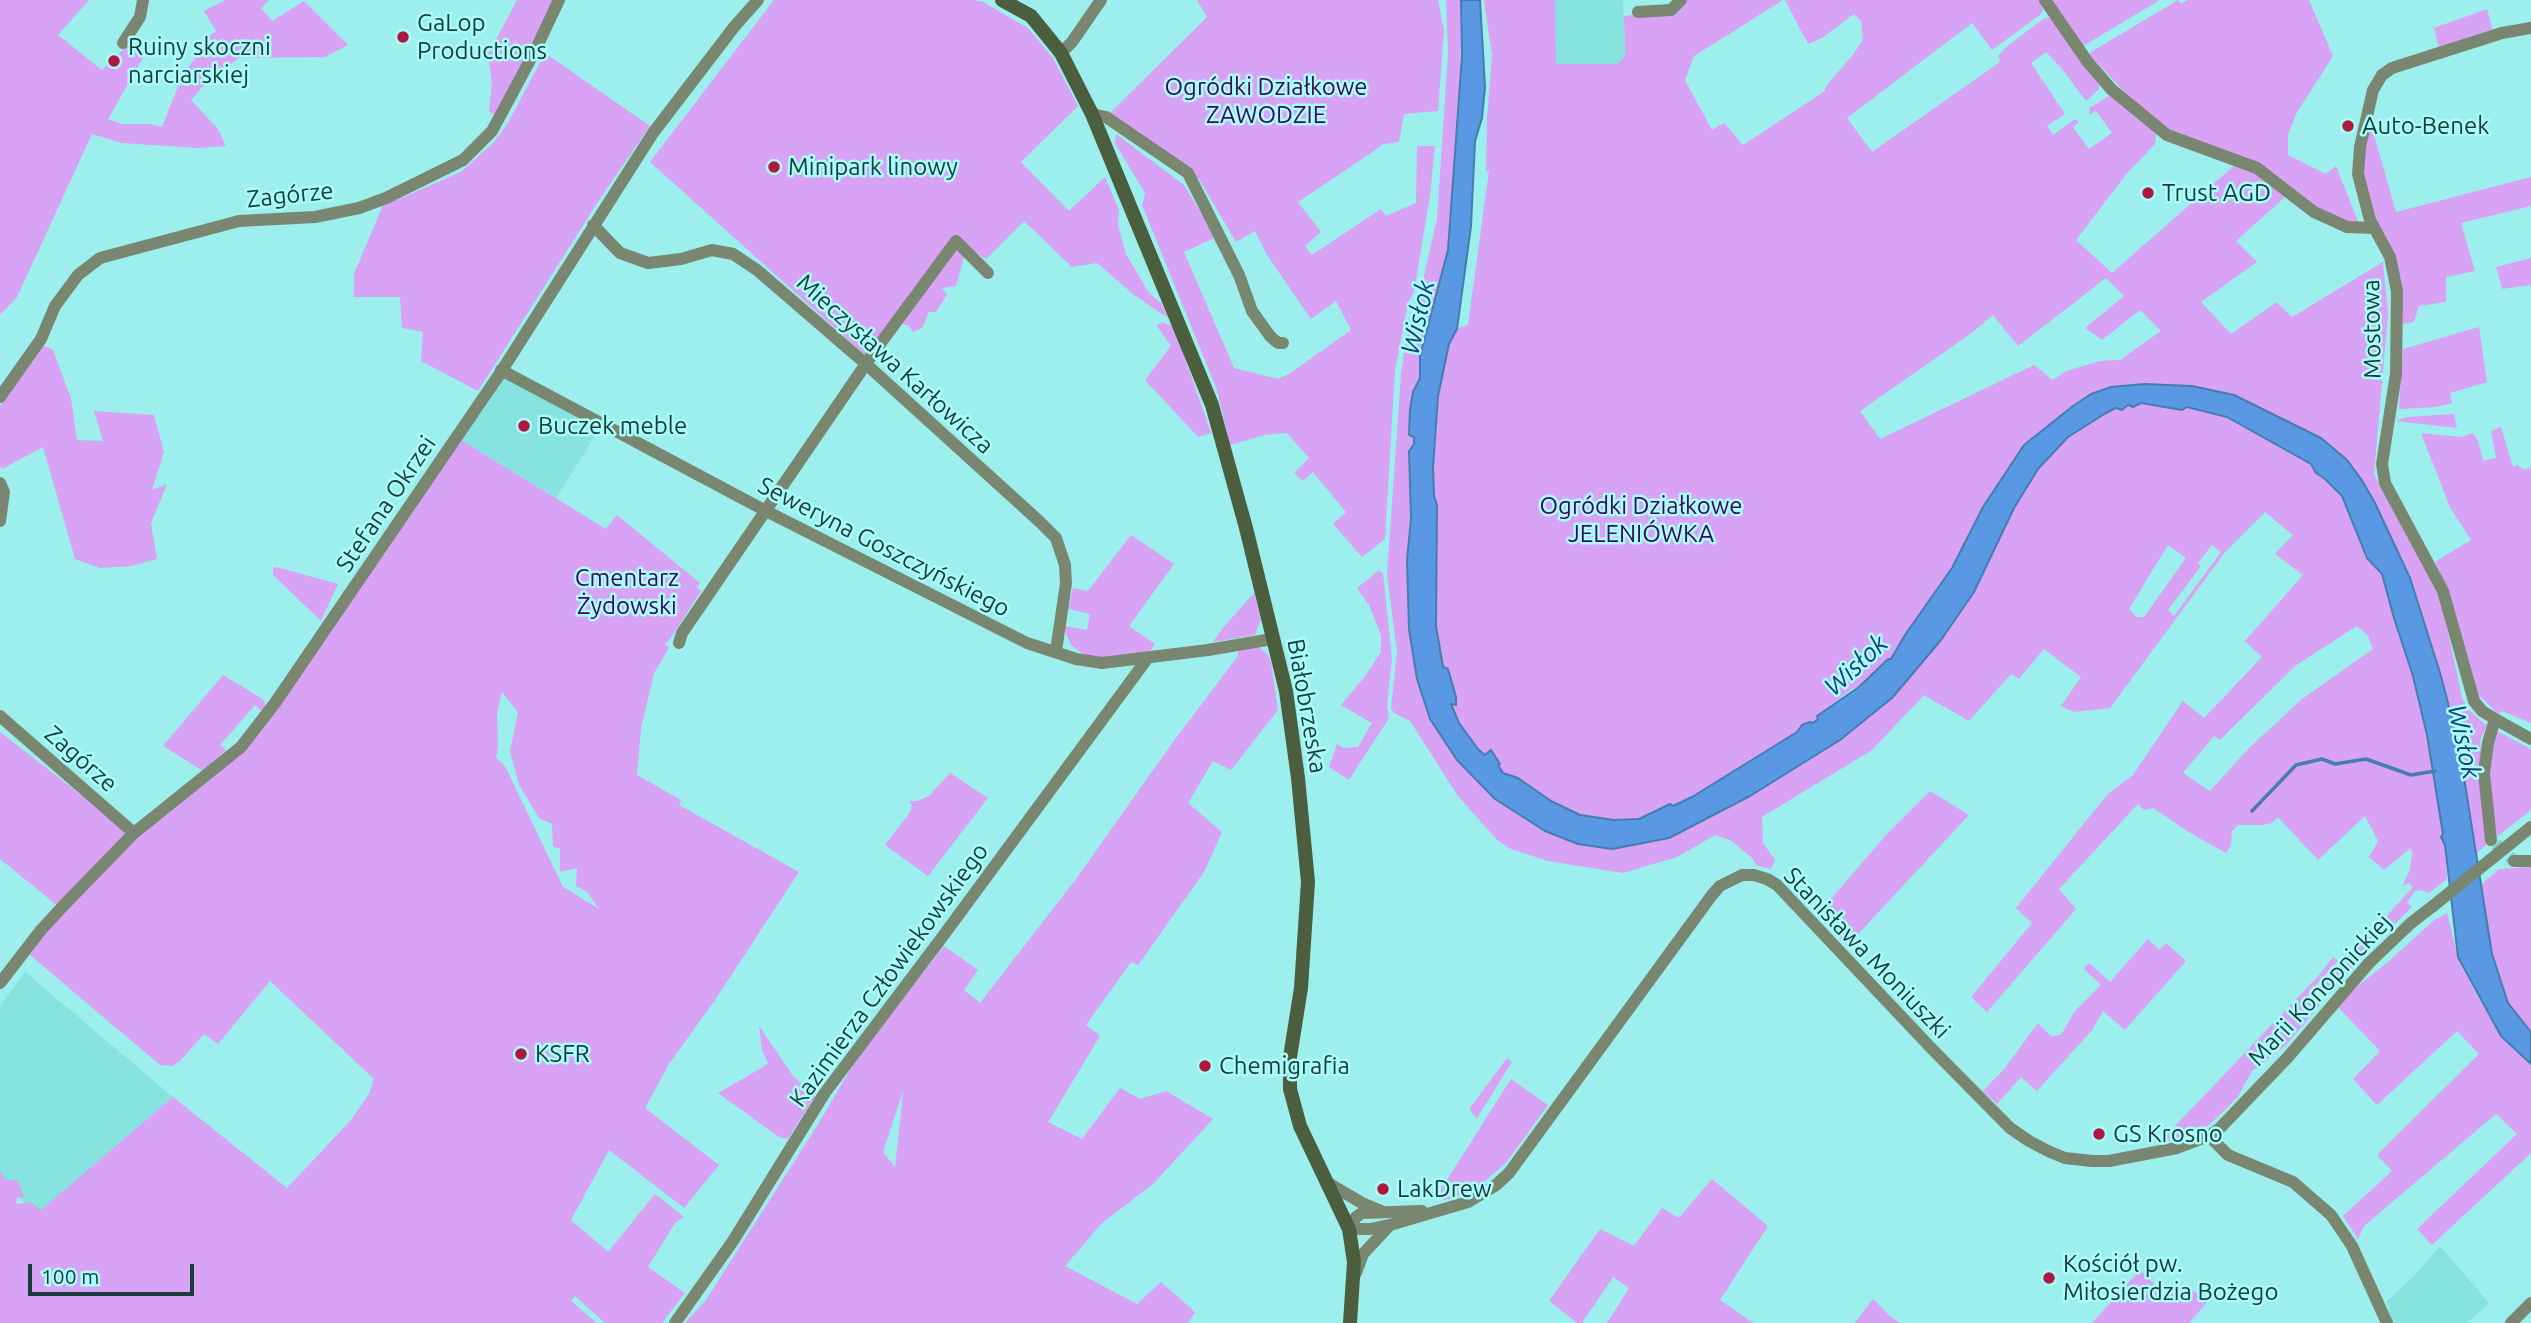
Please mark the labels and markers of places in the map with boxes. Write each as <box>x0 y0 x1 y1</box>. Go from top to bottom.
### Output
place label: GaLop Productions <box>417 9 547 65</box>
marker: GaLop Productions <box>395 29 411 45</box>
place label: Ruiny skoczni narciarskiej <box>128 33 271 89</box>
marker: Ruiny skoczni narciarskiej <box>106 53 122 69</box>
place label: Auto-Benek <box>2362 112 2489 140</box>
marker: Auto-Benek <box>2340 118 2356 134</box>
place label: Minipark linowy <box>788 153 958 181</box>
marker: Minipark linowy <box>766 159 782 175</box>
place label: Trust AGD <box>2162 179 2271 207</box>
marker: Trust AGD <box>2140 185 2156 201</box>
place label: Buczek meble <box>538 412 687 440</box>
marker: Buczek meble <box>516 418 532 434</box>
place label: KSFR <box>535 1040 590 1068</box>
marker: KSFR <box>513 1046 529 1062</box>
place label: Chemigrafia <box>1219 1052 1350 1080</box>
marker: Chemigrafia <box>1197 1058 1213 1074</box>
place label: GS Krosno <box>2113 1120 2223 1148</box>
marker: GS Krosno <box>2091 1126 2107 1142</box>
place label: LakDrew <box>1397 1175 1492 1203</box>
marker: LakDrew <box>1375 1181 1391 1197</box>
place label: Kościół pw. Miłosierdzia Bożego <box>2063 1250 2278 1306</box>
marker: Kościół pw. Miłosierdzia Bożego <box>2041 1270 2057 1286</box>

